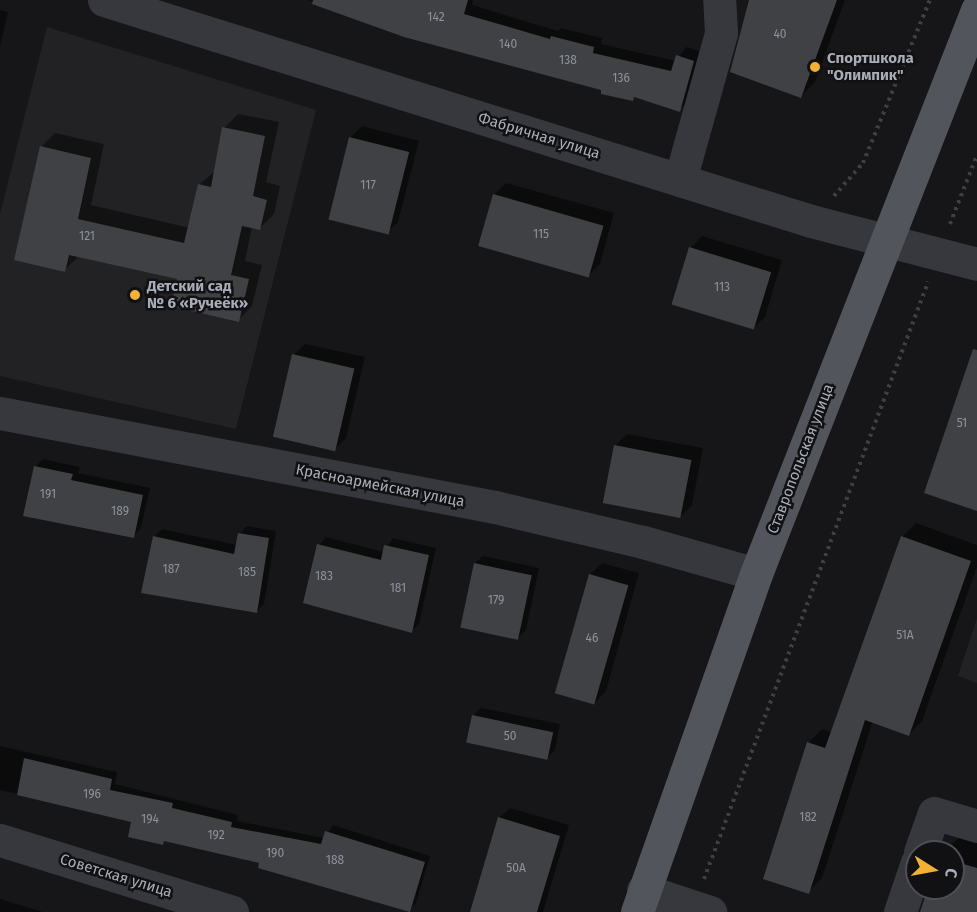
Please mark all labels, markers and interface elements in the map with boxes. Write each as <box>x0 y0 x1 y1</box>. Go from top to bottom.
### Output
house number: 142 <box>427 11 445 25</box>
house number: 40 <box>773 28 787 42</box>
house number: 140 <box>499 38 517 52</box>
place label: Спортшкола "Олимпик" <box>827 49 914 84</box>
house number: 138 <box>559 54 577 68</box>
marker: Спортшкола "Олимпик" <box>808 60 822 74</box>
house number: 136 <box>612 72 630 86</box>
street label: Фабричная улица <box>476 109 602 163</box>
house number: 117 <box>360 179 376 193</box>
house number: 115 <box>533 228 549 242</box>
house number: 121 <box>79 230 95 244</box>
place label: Детский сад № 6 «Ручеёк» <box>147 277 248 312</box>
house number: 113 <box>714 281 730 295</box>
marker: Детский сад № 6 «Ручеёк» <box>128 288 142 302</box>
street label: Ставропольская улица <box>764 382 838 536</box>
house number: 51 <box>957 417 967 431</box>
street label: Красноармейская улица <box>294 461 466 511</box>
house number: 191 <box>40 488 56 502</box>
house number: 189 <box>111 505 129 519</box>
house number: 187 <box>163 563 179 577</box>
house number: 185 <box>238 566 256 580</box>
house number: 183 <box>315 570 333 584</box>
house number: 181 <box>390 582 406 596</box>
house number: 179 <box>488 594 504 608</box>
house number: 51А <box>896 629 914 643</box>
house number: 46 <box>586 632 598 646</box>
house number: 50 <box>504 730 516 744</box>
house number: 196 <box>83 788 101 802</box>
house number: 182 <box>799 811 817 825</box>
house number: 194 <box>141 813 159 827</box>
house number: 192 <box>207 829 225 843</box>
north arrow <box>905 840 965 900</box>
house number: 190 <box>266 847 284 861</box>
street label: Советская улица <box>58 850 174 902</box>
house number: 188 <box>326 854 344 868</box>
house number: 50А <box>506 862 526 876</box>
text: С <box>941 867 961 879</box>

